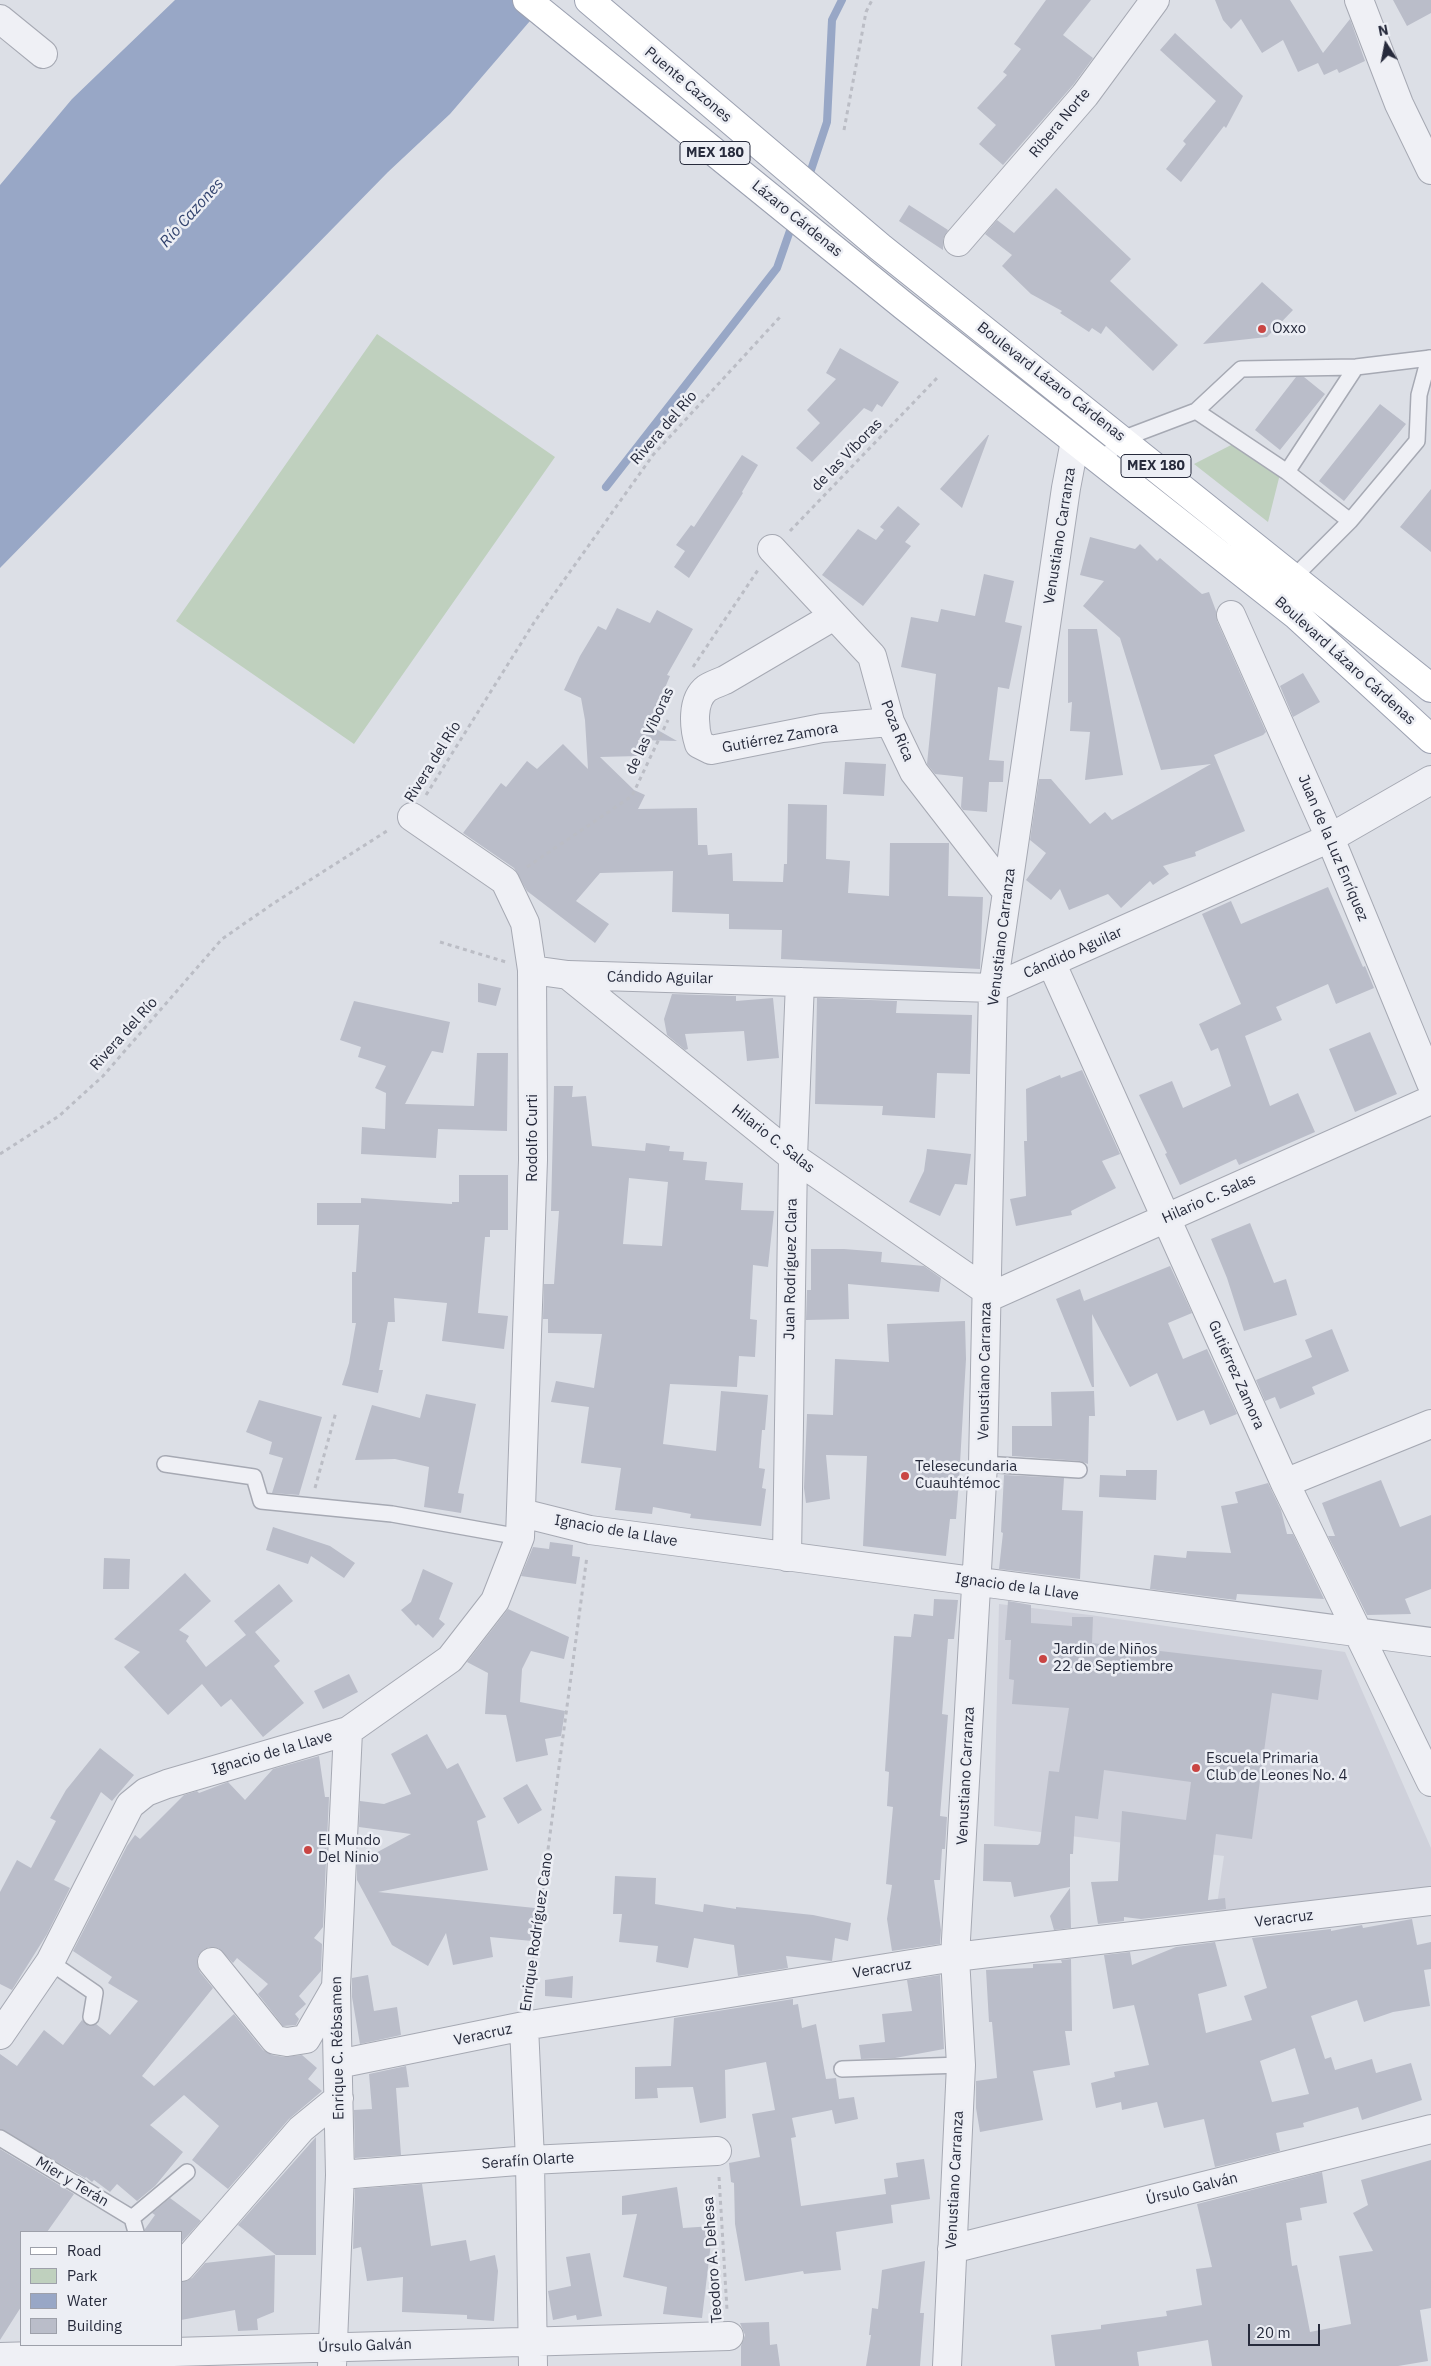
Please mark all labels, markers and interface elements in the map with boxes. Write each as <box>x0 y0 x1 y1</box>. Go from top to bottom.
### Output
north arrow <box>1361 20 1411 70</box>
text: N <box>1376 20 1390 40</box>
street label: Puente Cazones <box>641 43 735 127</box>
street label: Ribera Norte <box>1026 85 1094 161</box>
road number: MEX 180 <box>680 142 750 164</box>
water label: Río Cazones <box>156 175 228 251</box>
street label: Lázaro Cárdenas <box>748 177 846 261</box>
street label: Boulevard Lázaro Cárdenas <box>973 319 1129 445</box>
place label: Oxxo <box>1272 320 1306 338</box>
marker: Oxxo <box>1256 323 1268 335</box>
street label: Rivera del Río <box>627 387 701 469</box>
street label: de las Víboras <box>808 415 886 495</box>
road number: MEX 180 <box>1121 454 1191 478</box>
street label: Venustiano Carranza <box>1040 466 1080 606</box>
street label: Boulevard Lázaro Cárdenas <box>1271 593 1419 729</box>
street label: de las Viboras <box>622 685 678 777</box>
street label: Poza Rica <box>877 698 917 764</box>
street label: Rivera del Río <box>401 718 465 806</box>
street label: Gutiérrez Zamora <box>721 719 839 757</box>
street label: Juan de la Luz Enríquez <box>1294 772 1372 924</box>
street label: Venustiano Carranza <box>985 867 1019 1007</box>
street label: Cándido Aguilar <box>1021 923 1125 983</box>
street label: Cándido Aguilar <box>607 968 713 988</box>
street label: Rivera del Río <box>86 994 162 1074</box>
street label: Rodolfo Curti <box>524 1094 542 1182</box>
street label: Hilario C. Salas <box>728 1101 818 1177</box>
street label: Hilario C. Salas <box>1159 1170 1259 1228</box>
street label: Juan Rodríguez Clara <box>781 1198 801 1340</box>
street label: Venustiano Carranza <box>975 1302 995 1440</box>
street label: Gutiérrez Zamora <box>1204 1318 1268 1432</box>
place label: Telesecundaria Cuauhtémoc <box>915 1458 1017 1493</box>
marker: Telesecundaria Cuauhtémoc <box>899 1470 911 1482</box>
street label: Ignacio de la Llave <box>553 1511 679 1551</box>
street label: Ignacio de la Llave <box>954 1569 1080 1605</box>
place label: Jardin de Niños 22 de Septiembre <box>1053 1641 1173 1676</box>
marker: Jardin de Niños 22 de Septiembre <box>1037 1653 1049 1665</box>
street label: Venustiano Carranza <box>953 1706 979 1846</box>
street label: Ignacio de la Llave <box>210 1727 334 1779</box>
place label: Escuela Primaria Club de Leones No. 4 <box>1206 1750 1348 1785</box>
marker: Escuela Primaria Club de Leones No. 4 <box>1190 1762 1202 1774</box>
place label: El Mundo Del Ninio <box>318 1832 381 1867</box>
marker: El Mundo Del Ninio <box>302 1844 314 1856</box>
street label: Enrique Rodríguez Cano <box>517 1851 557 2013</box>
street label: Veracruz <box>1254 1906 1314 1932</box>
street label: Veracruz <box>852 1956 912 1982</box>
street label: Enrique C. Rébsamen <box>328 1976 348 2120</box>
street label: Veracruz <box>452 2020 514 2050</box>
street label: Venustiano Carranza <box>942 2110 968 2250</box>
street label: Serafín Olarte <box>481 2149 575 2173</box>
street label: Mier y Terán <box>32 2153 112 2211</box>
street label: Úrsulo Galván <box>1144 2169 1240 2209</box>
street label: Teodoro A. Dehesa <box>700 2196 726 2324</box>
legend <box>20 2231 182 2346</box>
text: Road <box>67 2241 102 2260</box>
text: Park <box>67 2266 97 2285</box>
text: Water <box>67 2291 107 2310</box>
scale bar <box>1251 2314 1324 2346</box>
text: Building <box>67 2316 122 2335</box>
text: 20 m <box>1256 2323 1291 2342</box>
street label: Úrsulo Galván <box>318 2335 412 2357</box>

